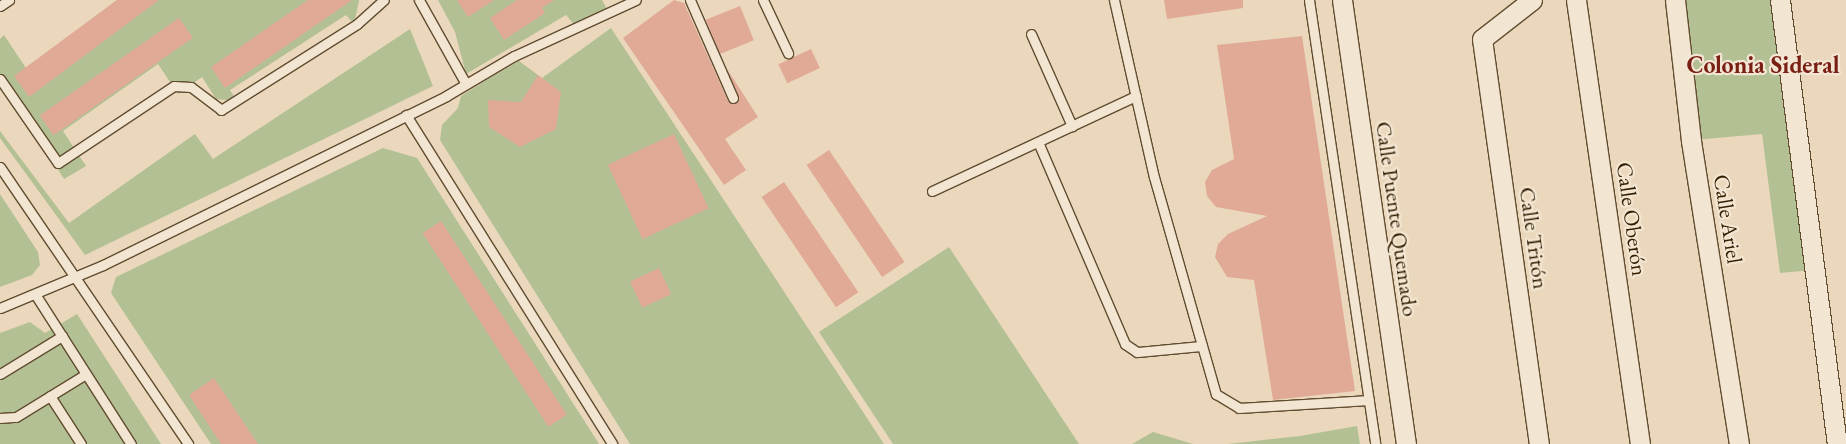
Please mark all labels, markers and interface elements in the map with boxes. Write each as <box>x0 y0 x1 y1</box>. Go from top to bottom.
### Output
district label: Colonia Sideral <box>1686 51 1840 79</box>
street label: Calle Puente Quemado <box>1370 120 1424 318</box>
street label: Calle Oberón <box>1611 160 1653 278</box>
street label: Calle Ariel <box>1708 173 1748 265</box>
street label: Calle Tritón <box>1514 185 1554 291</box>

